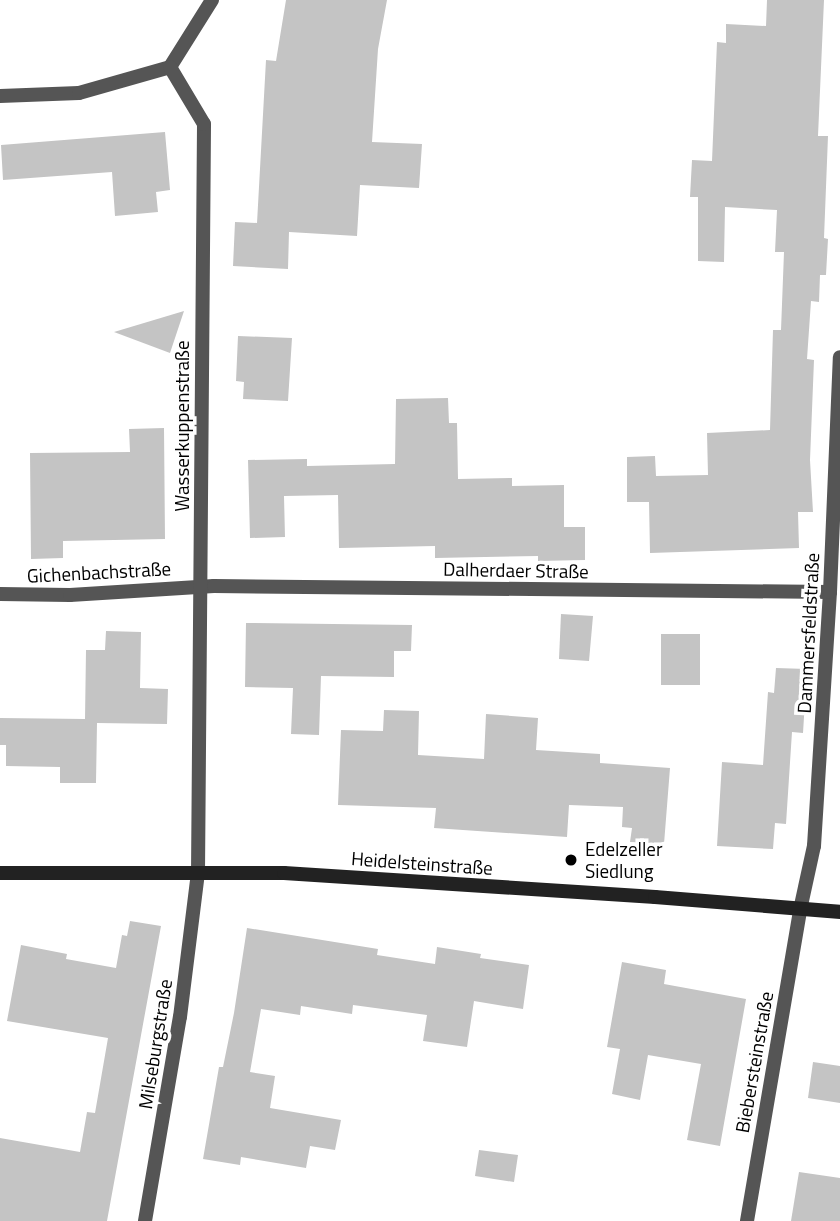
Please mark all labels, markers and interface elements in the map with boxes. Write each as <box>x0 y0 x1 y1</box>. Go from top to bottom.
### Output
street label: Wasserkuppenstraße <box>171 340 193 512</box>
street label: Dammersfeldstraße <box>792 552 824 714</box>
street label: Gichenbachstraße <box>26 557 172 587</box>
street label: Dalherdaer Straße <box>443 557 589 583</box>
place label: Edelzeller Siedlung <box>585 838 663 882</box>
street label: Heidelsteinstraße <box>350 847 494 879</box>
marker: Edelzeller Siedlung <box>563 852 579 868</box>
street label: Milseburgstraße <box>133 977 177 1111</box>
street label: Biebersteinstraße <box>730 990 778 1134</box>

